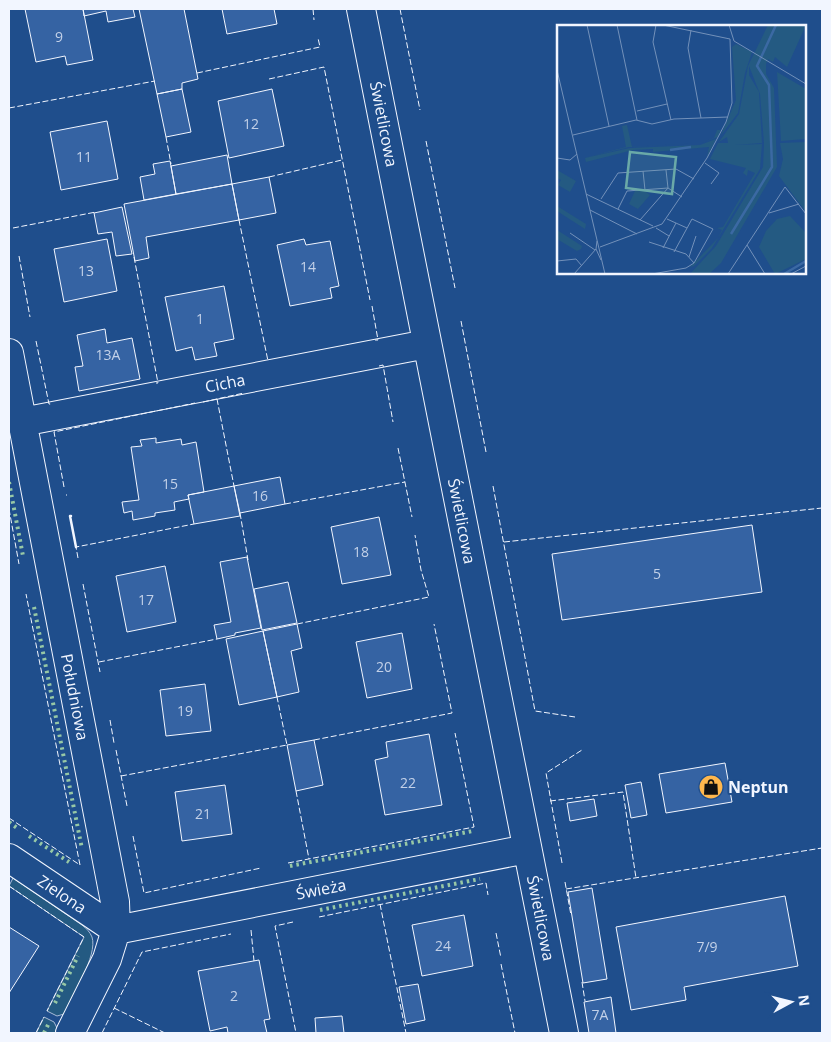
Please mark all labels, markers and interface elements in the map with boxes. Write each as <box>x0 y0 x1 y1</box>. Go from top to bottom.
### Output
inset map <box>557 25 806 274</box>
house number: 9 <box>55 27 63 46</box>
street label: Świetlicowa <box>365 79 403 169</box>
house number: 12 <box>243 114 259 133</box>
house number: 11 <box>76 147 92 166</box>
house number: 14 <box>300 257 316 276</box>
house number: 13 <box>78 261 94 280</box>
house number: 1 <box>196 309 204 328</box>
house number: 13A <box>96 345 121 364</box>
street label: Cicha <box>203 368 247 398</box>
house number: 15 <box>162 474 178 493</box>
street label: Świetlicowa <box>443 476 481 566</box>
house number: 16 <box>252 486 268 505</box>
house number: 18 <box>353 542 369 561</box>
house number: 5 <box>653 564 661 583</box>
house number: 17 <box>138 590 154 609</box>
street label: Południowa <box>56 652 94 742</box>
house number: 20 <box>376 657 392 676</box>
house number: 19 <box>177 701 193 720</box>
house number: 22 <box>400 773 416 792</box>
shop icon: Neptun <box>698 774 724 800</box>
place label: Neptun <box>728 776 789 798</box>
house number: 21 <box>195 804 211 823</box>
street label: Zielona <box>33 870 91 918</box>
street label: Świeża <box>294 873 348 905</box>
street label: Świetlicowa <box>522 873 560 963</box>
house number: 24 <box>435 936 451 955</box>
house number: 7/9 <box>696 937 718 956</box>
north arrow <box>766 977 816 1027</box>
house number: 2 <box>230 986 238 1005</box>
text: N <box>794 994 815 1007</box>
house number: 7A <box>592 1005 609 1024</box>

